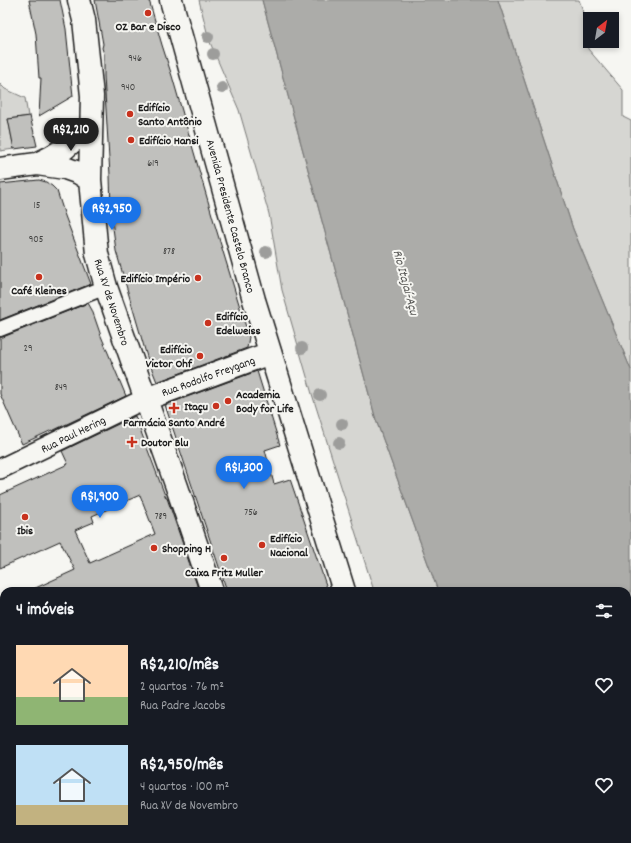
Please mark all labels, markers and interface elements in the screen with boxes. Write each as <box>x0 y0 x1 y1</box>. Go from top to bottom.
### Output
marker: OZ Bar e Disco <box>143 8 153 18</box>
north arrow <box>583 12 619 48</box>
map controls <box>583 12 619 48</box>
place label: OZ Bar e Disco <box>115 19 181 36</box>
house number: 946 <box>128 52 142 66</box>
house number: 940 <box>121 81 135 95</box>
place label: Edifício Santo Antônio <box>138 100 203 131</box>
marker: Edifício Santo Antônio <box>125 109 135 119</box>
pin: R$2,210 <box>34 118 108 152</box>
text: R$2,210 <box>53 121 89 140</box>
place label: Edifício Hansi <box>139 133 199 150</box>
marker: Edifício Hansi <box>126 135 136 145</box>
street label: Avenida Presidente Castelo Branco <box>201 138 258 295</box>
house number: 619 <box>147 157 159 171</box>
pin: R$2,950 <box>75 197 149 231</box>
house number: 15 <box>34 199 41 213</box>
text: R$2,950 <box>92 200 132 219</box>
house number: 905 <box>29 233 44 247</box>
house number: 878 <box>163 245 175 259</box>
water label: Rio Itajaí-Açu <box>387 248 423 319</box>
street label: Rua XV de Novembro <box>88 257 133 348</box>
place label: Edifício Império <box>121 271 191 288</box>
marker: Café Kleines <box>34 272 44 282</box>
marker: Edifício Império <box>193 273 203 283</box>
place label: Café Kleines <box>11 283 67 300</box>
place label: Edifício Edelweiss <box>216 309 261 340</box>
marker: Edifício Edelweiss <box>203 318 213 328</box>
house number: 29 <box>24 342 32 356</box>
place label: Edifício Victor Ohf <box>146 342 193 373</box>
marker: Edifício Victor Ohf <box>195 351 205 361</box>
street label: Rua Rodolfo Freygang <box>159 353 258 402</box>
house number: 849 <box>55 381 67 395</box>
place label: Academia Body for Life <box>236 387 294 418</box>
marker: Academia Body for Life <box>223 396 233 406</box>
place label: Itaçu <box>184 399 208 416</box>
marker: Itaçu <box>211 401 221 411</box>
marker: Farmácia Santo André <box>169 403 179 413</box>
street label: Rua Paul Hering <box>38 412 109 458</box>
place label: Farmácia Santo André <box>123 415 225 432</box>
place label: Doutor Blu <box>141 435 188 452</box>
marker: Doutor Blu <box>126 436 138 448</box>
pin: R$1,300 <box>207 456 281 490</box>
text: R$1,300 <box>225 459 263 478</box>
pin: R$1,900 <box>63 485 137 519</box>
text: R$1,900 <box>81 488 119 507</box>
house number: 756 <box>244 506 258 520</box>
house number: 789 <box>155 510 167 524</box>
marker: Ibis <box>20 512 30 522</box>
place label: Ibis <box>17 523 33 540</box>
place label: Edifício Nacional <box>270 531 308 562</box>
marker: Edifício Nacional <box>257 540 267 550</box>
place label: Shopping H <box>162 541 211 558</box>
marker: Shopping H <box>149 543 159 553</box>
marker: Caixa Fritz Muller <box>219 553 229 563</box>
place label: Caixa Fritz Muller <box>185 565 264 582</box>
text: 4 imóveis <box>16 599 74 623</box>
icon: filters <box>593 600 615 622</box>
text: R$2,210/mês <box>140 654 219 678</box>
icon: home <box>48 661 96 709</box>
icon: heart <box>593 674 615 696</box>
text: 2 quartos · 76 m² <box>140 678 224 697</box>
text: Rua Padre Jacobs <box>140 697 226 716</box>
text: R$2,950/mês <box>140 754 224 778</box>
icon: home <box>48 761 96 809</box>
icon: heart <box>593 774 615 796</box>
text: 4 quartos · 100 m² <box>140 778 229 797</box>
text: Rua XV de Novembro <box>140 797 238 816</box>

